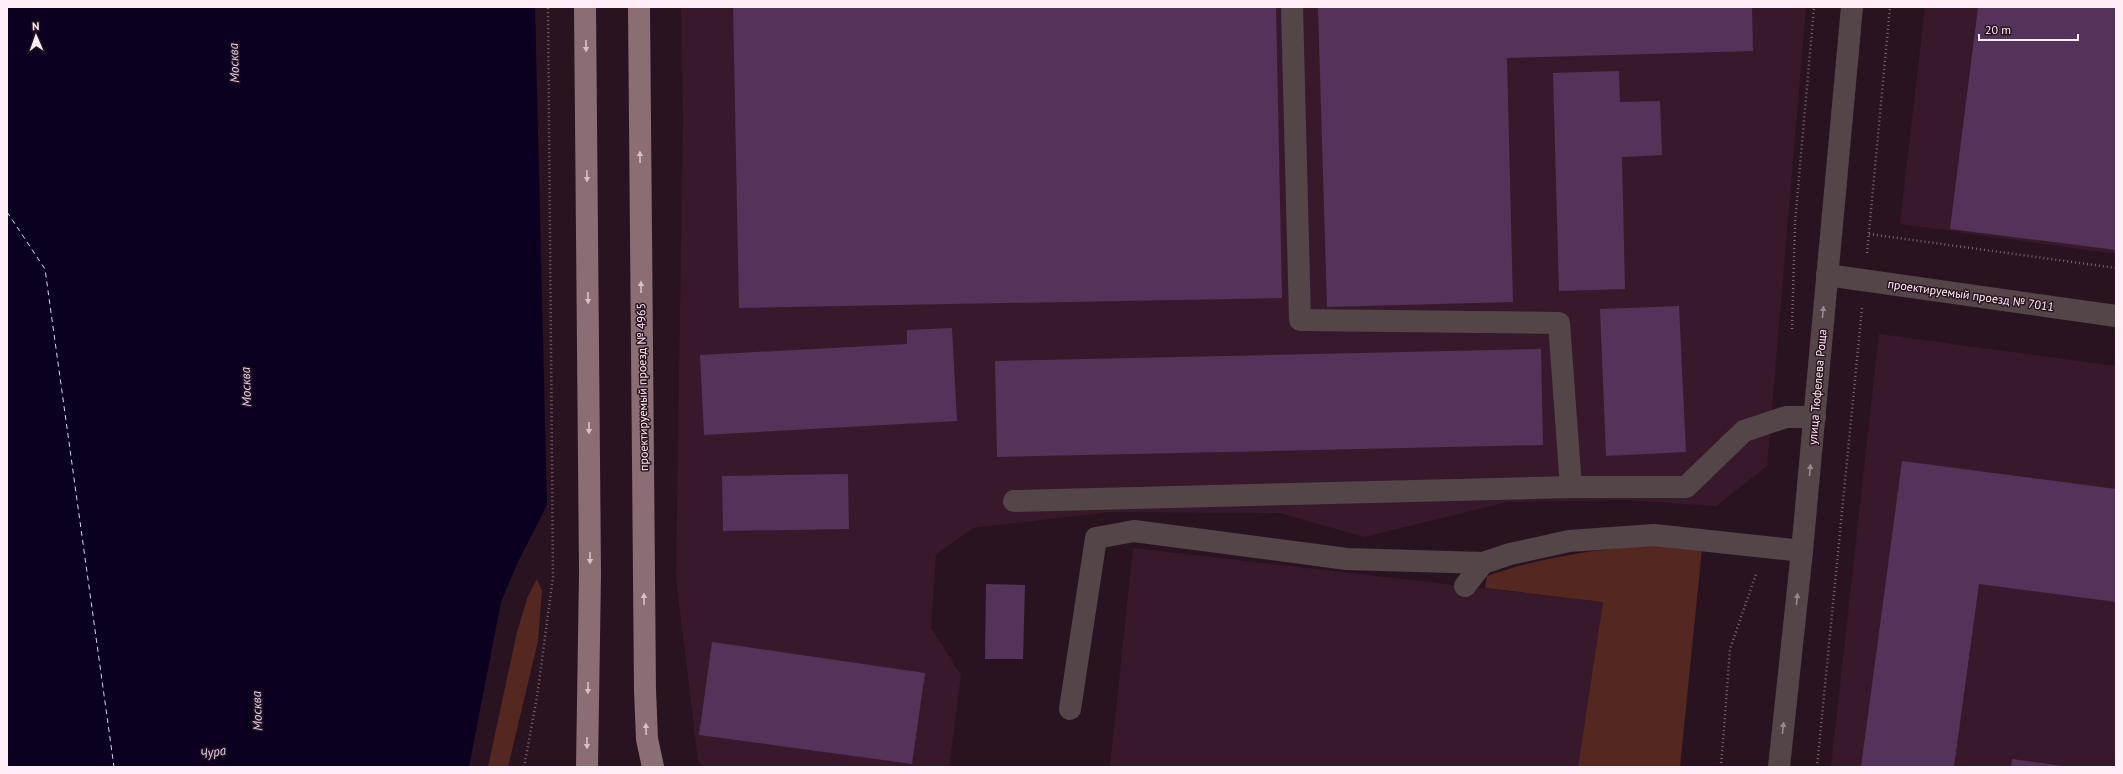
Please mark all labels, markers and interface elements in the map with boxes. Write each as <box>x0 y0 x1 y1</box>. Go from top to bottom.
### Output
north arrow <box>16 16 56 56</box>
scale bar <box>1979 16 2078 42</box>
text: N <box>32 19 40 33</box>
text: 20 m <box>1985 22 2011 37</box>
one-way arrow <box>583 40 589 53</box>
water label: Москва <box>225 42 243 83</box>
one-way arrow <box>637 150 643 163</box>
one-way arrow <box>584 170 590 183</box>
street label: проектируемый проезд № 7011 <box>1887 276 2055 314</box>
one-way arrow <box>638 280 644 293</box>
one-way arrow <box>585 292 591 305</box>
street label: проектируемый проезд № 4965 <box>633 303 651 471</box>
one-way arrow <box>1820 306 1827 318</box>
street label: улица Тюфелева Роща <box>1804 328 1830 446</box>
water label: Москва <box>237 366 255 407</box>
one-way arrow <box>586 422 592 435</box>
one-way arrow <box>1806 464 1813 476</box>
one-way arrow <box>587 552 593 565</box>
one-way arrow <box>641 592 647 605</box>
one-way arrow <box>1794 593 1800 605</box>
one-way arrow <box>584 682 591 694</box>
water label: Москва <box>248 690 266 731</box>
one-way arrow <box>1780 722 1786 734</box>
one-way arrow <box>643 723 650 735</box>
one-way arrow <box>584 737 590 750</box>
water label: Чура <box>199 741 228 762</box>

